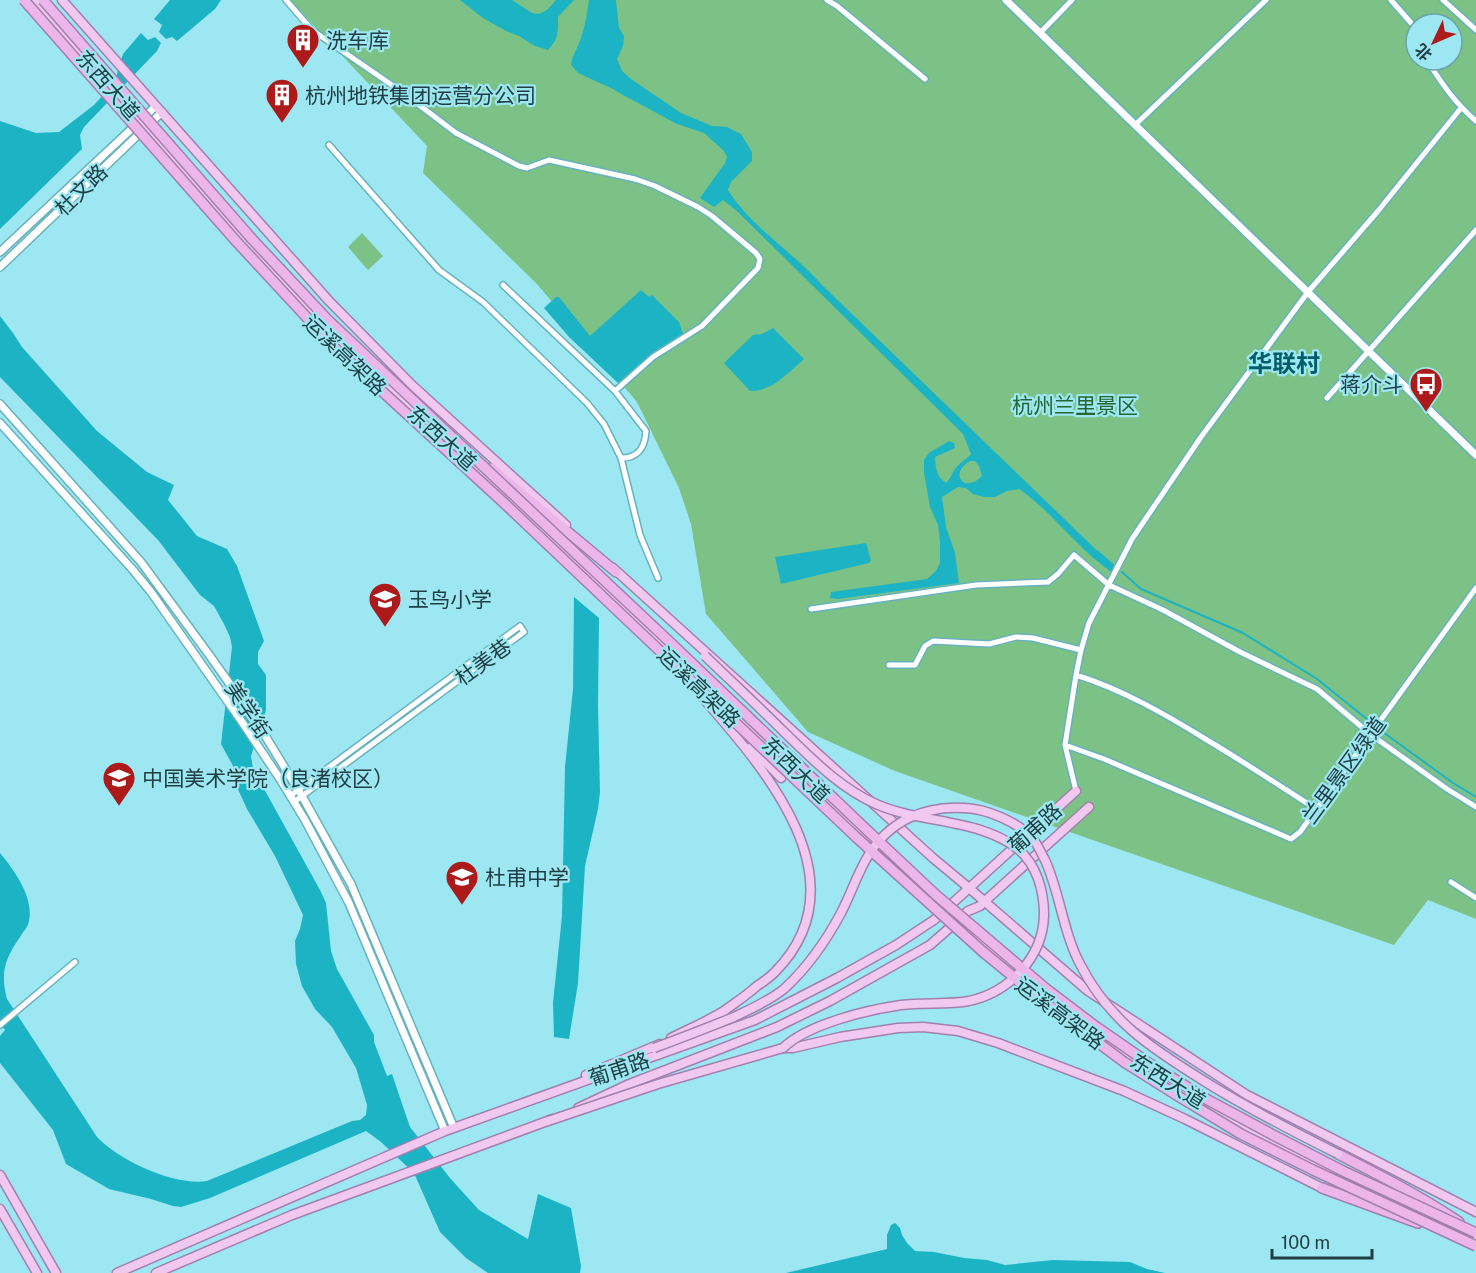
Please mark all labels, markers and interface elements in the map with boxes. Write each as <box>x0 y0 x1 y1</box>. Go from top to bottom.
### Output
north arrow <box>1404 12 1464 72</box>
building icon: 洗车库 <box>285 22 321 69</box>
place label: 洗车库 <box>326 28 389 53</box>
text: 北 <box>1411 40 1436 64</box>
street label: 东西大道 <box>71 45 145 125</box>
building icon: 杭州地铁集团运营分公司 <box>264 77 300 124</box>
place label: 杭州地铁集团运营分公司 <box>305 83 536 108</box>
street label: 杜文路 <box>50 159 112 221</box>
street label: 运溪高架路 <box>299 310 391 400</box>
district label: 华联村 <box>1248 349 1320 377</box>
bus stop icon: 蒋介斗 <box>1408 366 1444 413</box>
place label: 蒋介斗 <box>1340 372 1403 397</box>
park label: 杭州兰里景区 <box>1012 393 1138 418</box>
street label: 东西大道 <box>402 401 482 475</box>
school or university icon: 玉鸟小学 <box>367 581 403 628</box>
place label: 玉鸟小学 <box>408 587 492 612</box>
street label: 杜美巷 <box>450 633 516 691</box>
street label: 运溪高架路 <box>653 642 745 732</box>
street label: 美学街 <box>220 677 276 743</box>
street label: 兰里景区绿道 <box>1297 712 1391 828</box>
street label: 东西大道 <box>757 732 835 808</box>
school or university icon: 中国美术学院（良渚校区） <box>101 760 137 807</box>
place label: 中国美术学院（良渚校区） <box>142 766 394 791</box>
street label: 葡甫路 <box>1003 798 1067 858</box>
school or university icon: 杜甫中学 <box>444 859 480 906</box>
place label: 杜甫中学 <box>485 865 569 890</box>
street label: 运溪高架路 <box>1011 971 1109 1055</box>
street label: 葡甫路 <box>585 1047 653 1091</box>
street label: 东西大道 <box>1126 1048 1210 1114</box>
scale bar <box>1272 1222 1372 1260</box>
text: 100 m <box>1281 1232 1330 1253</box>

